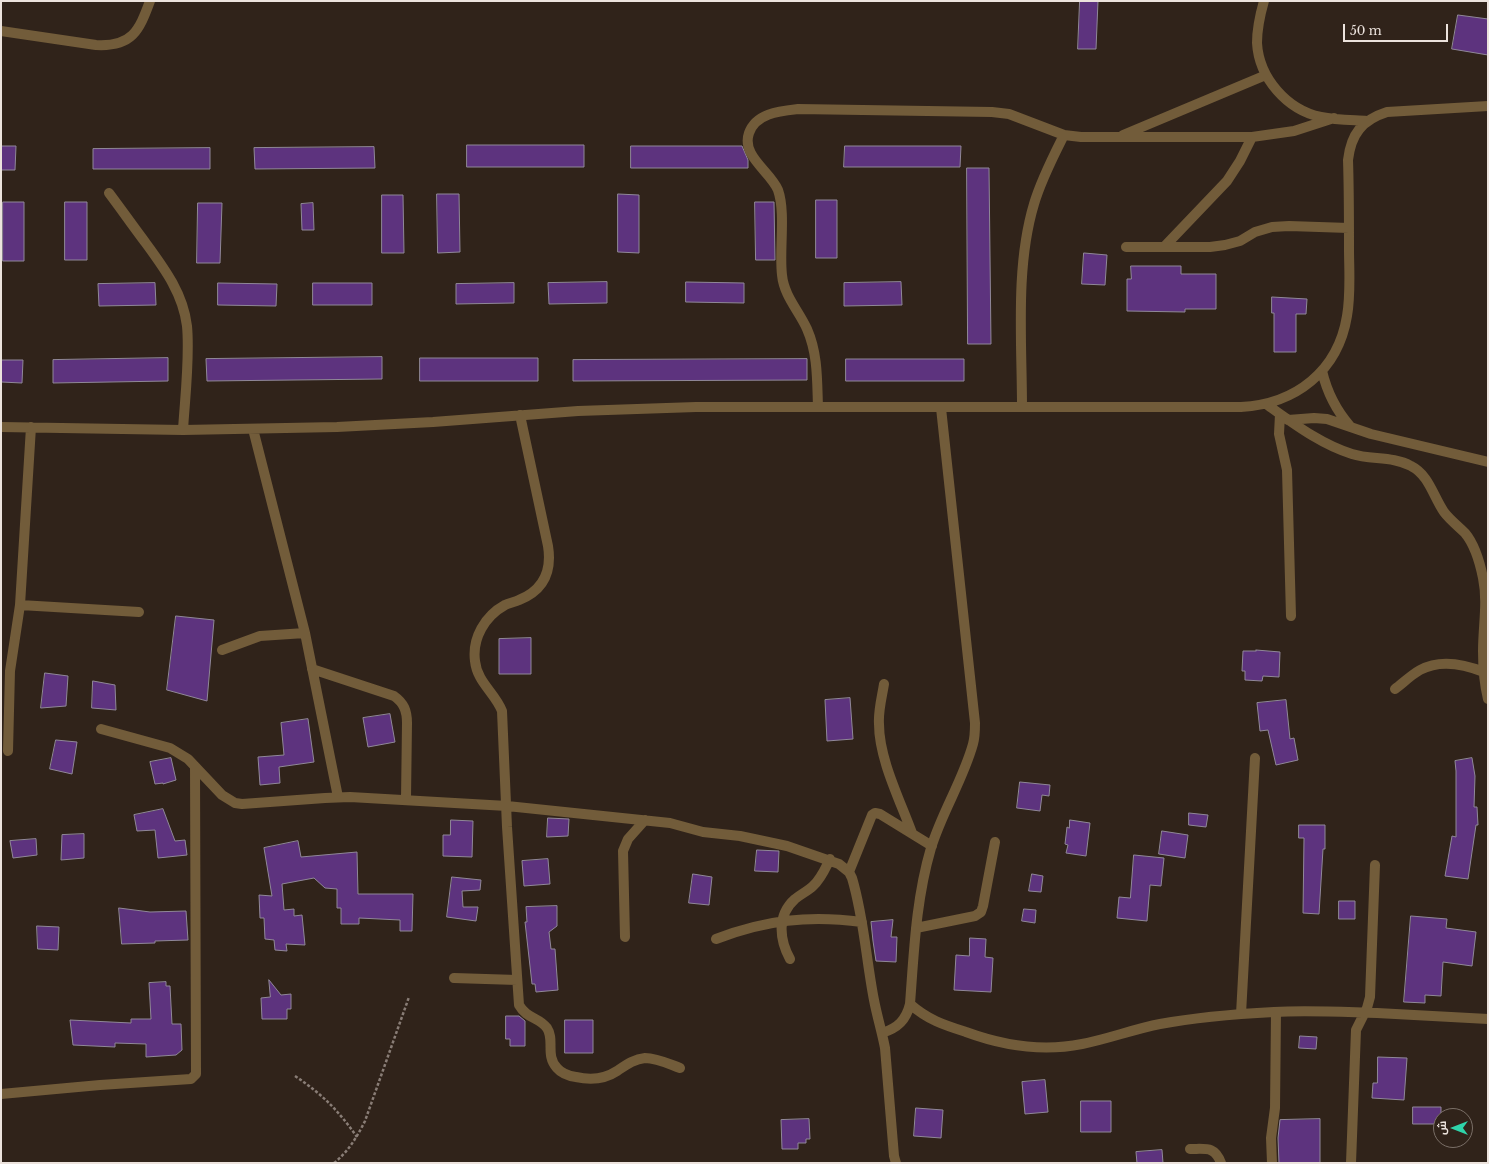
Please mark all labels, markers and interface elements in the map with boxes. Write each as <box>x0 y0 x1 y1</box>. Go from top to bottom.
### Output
scale bar <box>1345 16 1450 42</box>
text: 50 m <box>1350 23 1382 38</box>
north arrow <box>1433 1108 1473 1148</box>
text: ش <box>1435 1121 1449 1135</box>

